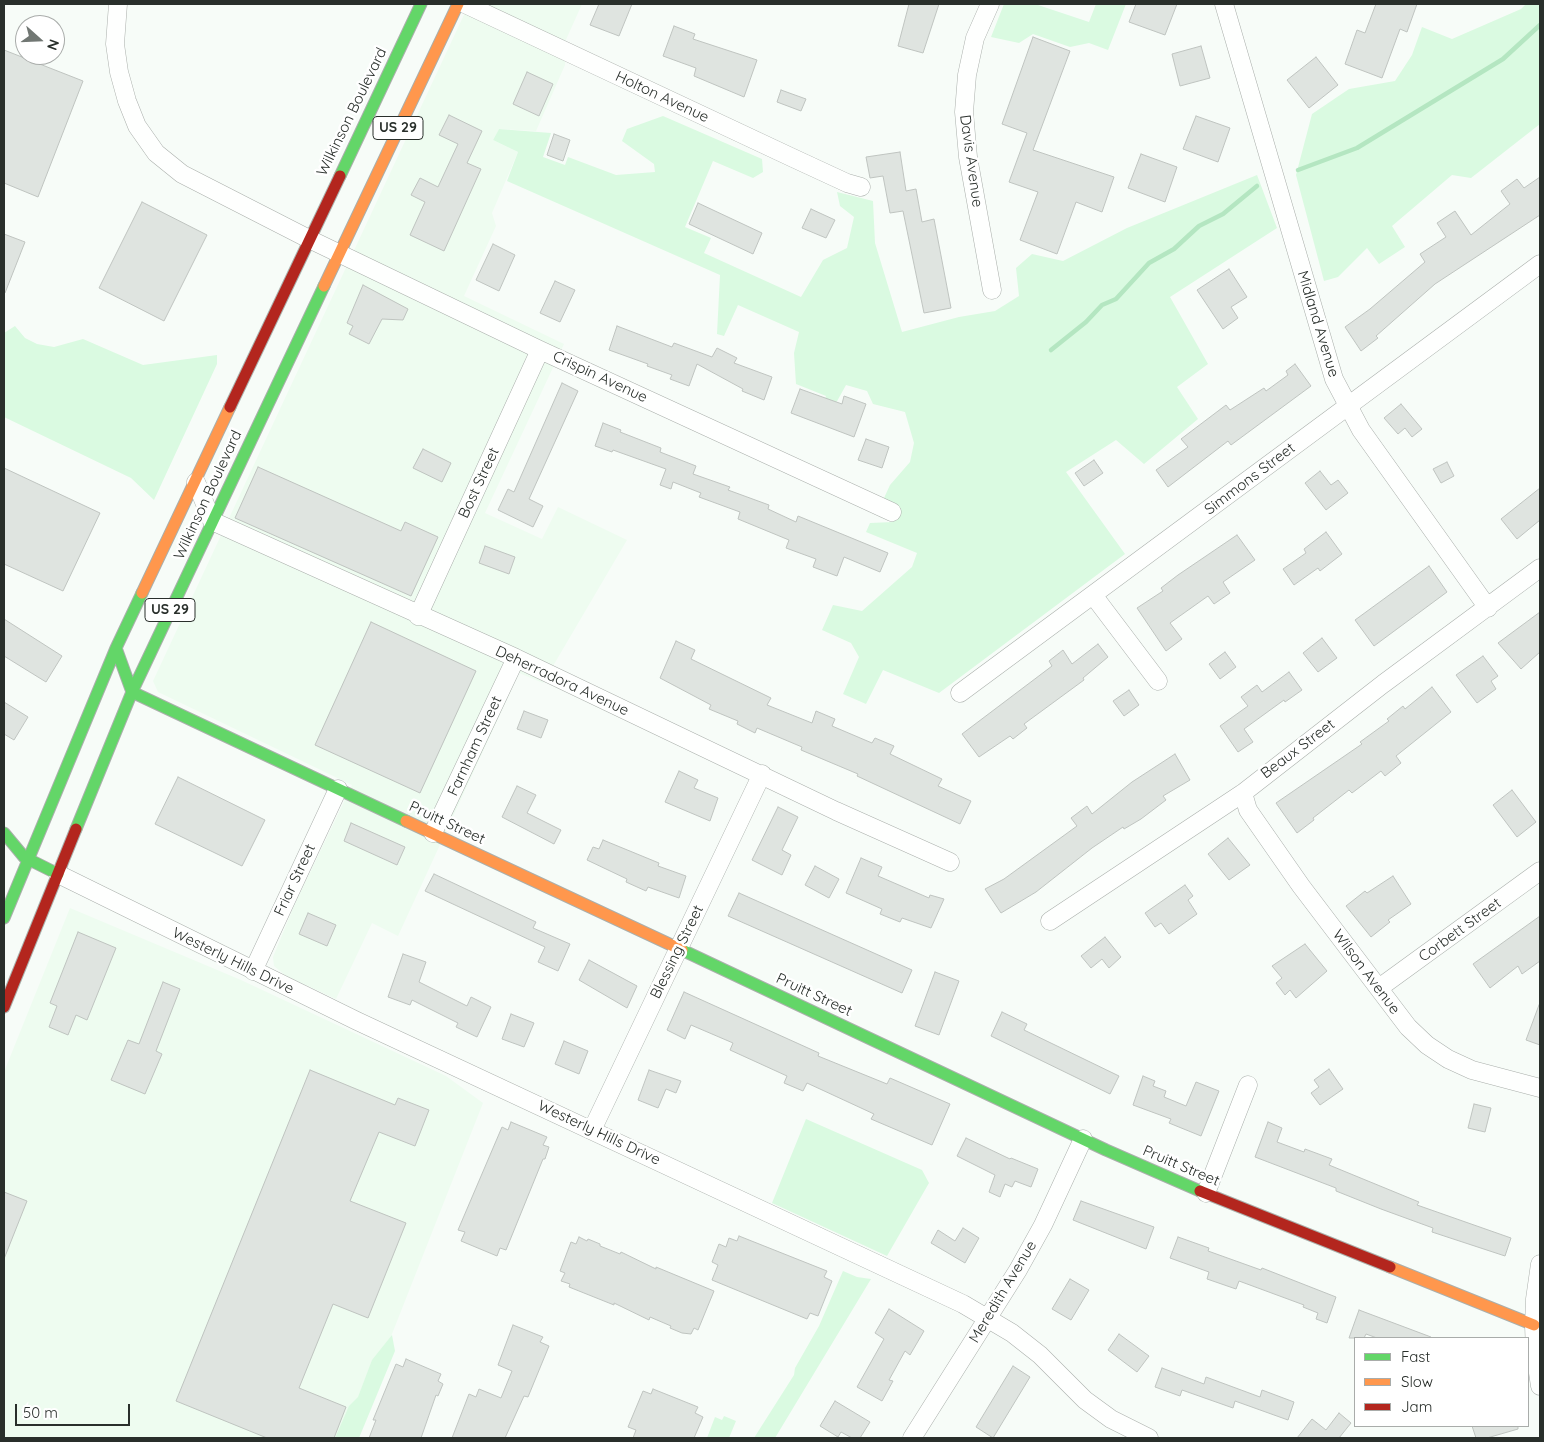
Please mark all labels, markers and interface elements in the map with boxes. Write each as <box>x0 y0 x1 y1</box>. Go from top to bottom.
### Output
north arrow <box>15 15 65 65</box>
text: N <box>43 37 63 53</box>
street label: Wilkinson Boulevard <box>313 45 391 179</box>
street label: Holton Avenue <box>612 67 712 127</box>
street label: Davis Avenue <box>956 114 986 208</box>
road number: US 29 <box>373 116 423 140</box>
street label: Midland Avenue <box>1293 269 1343 379</box>
street label: Crispin Avenue <box>550 347 650 407</box>
street label: Wilkinson Boulevard <box>170 428 246 562</box>
street label: Simmons Street <box>1201 439 1299 519</box>
street label: Bost Street <box>455 445 503 521</box>
road number: US 29 <box>145 598 195 622</box>
street label: Deherradora Avenue <box>492 642 632 720</box>
street label: Farnham Street <box>444 693 506 799</box>
street label: Beaux Street <box>1257 715 1339 783</box>
street label: Pruitt Street <box>406 798 488 848</box>
street label: Friar Street <box>271 841 319 919</box>
street label: Corbett Street <box>1415 894 1505 966</box>
street label: Blessing Street <box>647 902 707 1002</box>
street label: Westerly Hills Drive <box>169 924 297 998</box>
street label: Wilson Avenue <box>1328 926 1404 1018</box>
street label: Pruitt Street <box>773 970 855 1020</box>
street label: Westerly Hills Drive <box>535 1097 663 1169</box>
street label: Pruitt Street <box>1140 1142 1222 1190</box>
street label: Meredith Avenue <box>965 1238 1041 1346</box>
legend <box>1354 1337 1529 1427</box>
text: Fast <box>1401 1347 1430 1366</box>
text: Slow <box>1401 1372 1433 1391</box>
scale bar <box>18 1394 132 1426</box>
text: Jam <box>1401 1397 1432 1416</box>
text: 50 m <box>23 1403 58 1422</box>

